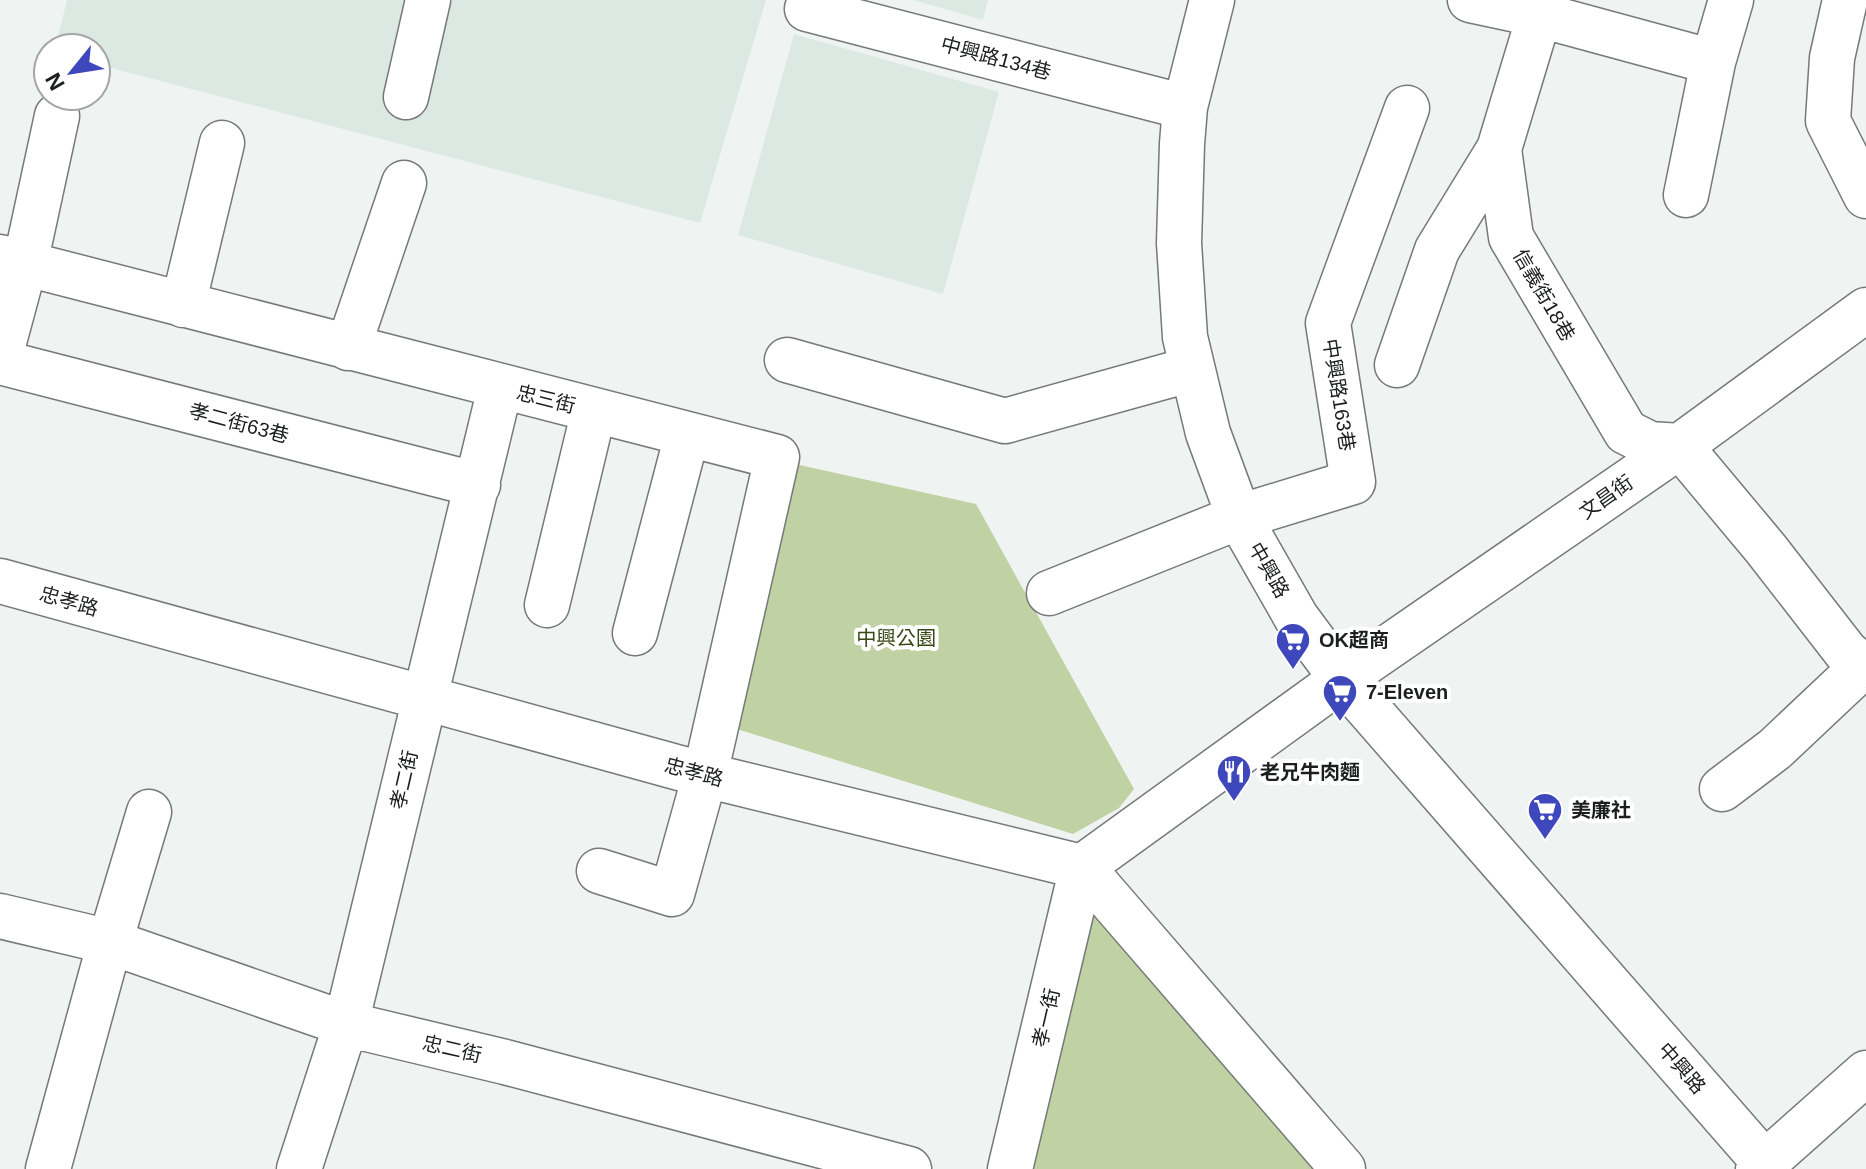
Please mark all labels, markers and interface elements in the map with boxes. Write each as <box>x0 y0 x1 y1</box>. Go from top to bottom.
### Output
north arrow <box>32 32 112 112</box>
street label: 中興路134巷 <box>938 33 1054 83</box>
text: N <box>40 69 70 95</box>
street label: 信義街18巷 <box>1509 245 1579 345</box>
street label: 中興路163巷 <box>1319 337 1359 453</box>
street label: 忠三街 <box>514 381 578 417</box>
street label: 孝二街63巷 <box>187 399 291 447</box>
street label: 文昌街 <box>1575 471 1637 523</box>
street label: 中興路 <box>1244 539 1294 601</box>
street label: 忠孝路 <box>37 582 101 620</box>
supermarket icon: OK超商 <box>1274 621 1312 671</box>
park label: 中興公園 <box>856 627 936 649</box>
place label: OK超商 <box>1319 629 1389 651</box>
supermarket icon: 7-Eleven <box>1321 673 1359 723</box>
place label: 7-Eleven <box>1366 681 1448 703</box>
street label: 孝二街 <box>387 748 421 812</box>
restaurant icon: 老兄牛肉麵 <box>1215 753 1253 803</box>
street label: 忠孝路 <box>662 754 726 790</box>
place label: 老兄牛肉麵 <box>1260 761 1360 783</box>
supermarket icon: 美廉社 <box>1526 791 1564 841</box>
place label: 美廉社 <box>1571 799 1631 821</box>
street label: 孝一街 <box>1029 986 1063 1050</box>
street label: 忠二街 <box>420 1032 484 1066</box>
street label: 中興路 <box>1654 1038 1710 1098</box>

